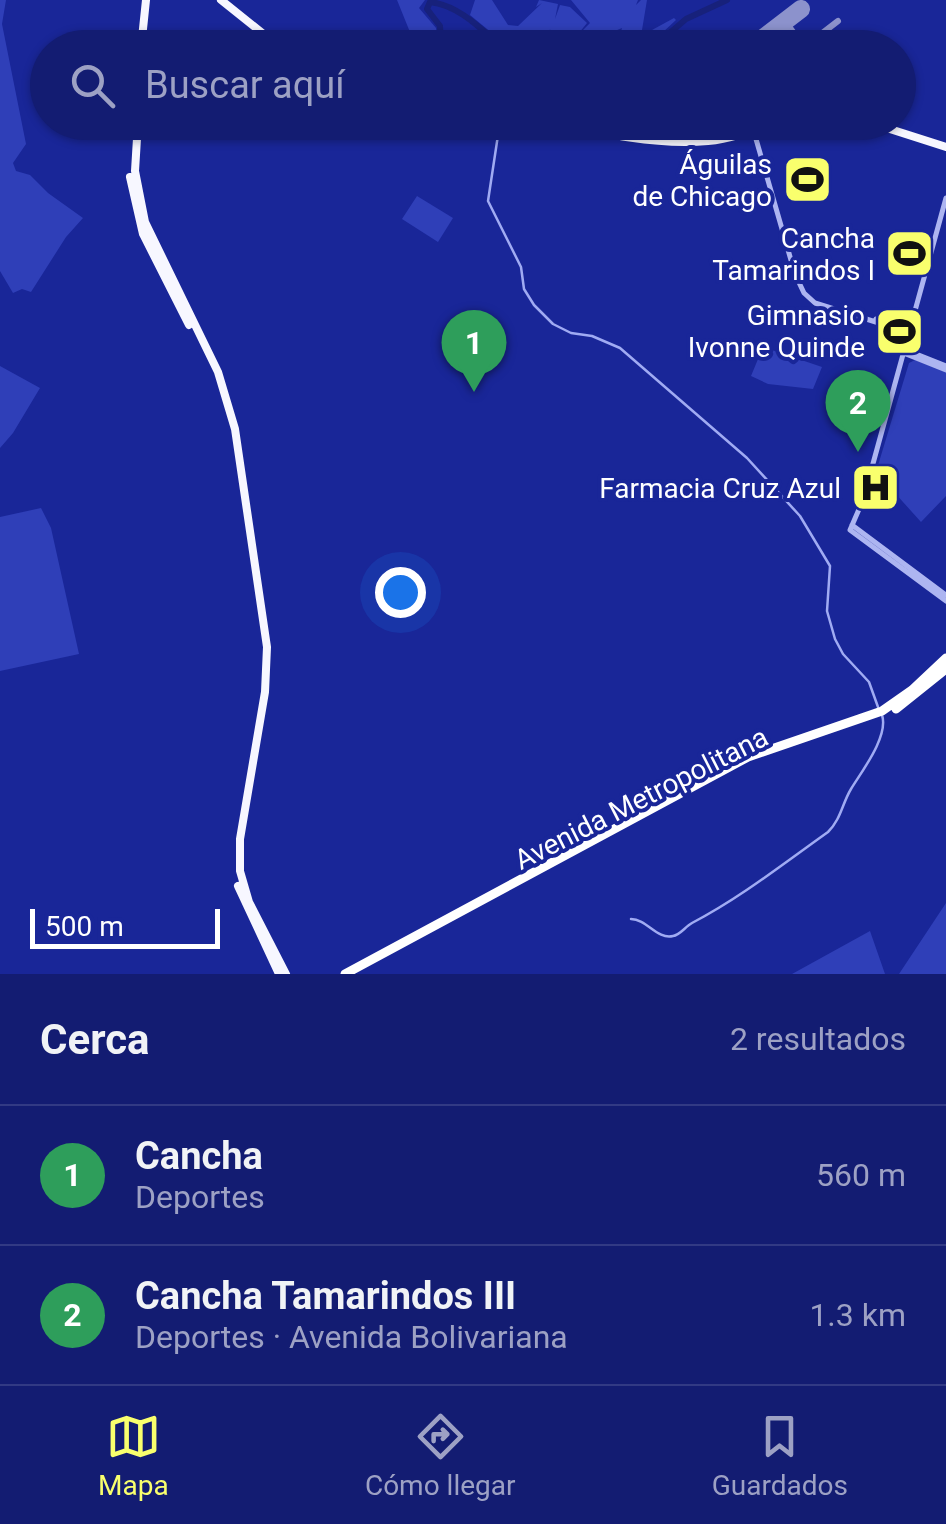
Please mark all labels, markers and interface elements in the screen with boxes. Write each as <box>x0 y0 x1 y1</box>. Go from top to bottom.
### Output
search box <box>30 30 916 140</box>
icon: search <box>65 58 120 113</box>
text: Buscar aquí <box>145 63 345 107</box>
place label: Águilas de Chicago <box>632 148 772 213</box>
sports icon: Águilas de Chicago <box>781 154 833 206</box>
place label: Cancha Tamarindos I <box>712 222 875 287</box>
sports icon: Cancha Tamarindos I <box>884 228 936 280</box>
place label: Gimnasio Ivonne Quinde <box>688 299 865 364</box>
sports icon: Gimnasio Ivonne Quinde <box>874 305 926 357</box>
pin: 1 <box>442 310 506 392</box>
pin: 2 <box>826 370 890 452</box>
hospital icon: Farmacia Cruz Azul <box>850 462 902 514</box>
place label: Farmacia Cruz Azul <box>599 472 841 505</box>
your location <box>375 567 426 618</box>
street label: Avenida Metropolitana <box>509 720 774 877</box>
scale bar <box>30 904 220 948</box>
text: 500 m <box>45 910 124 943</box>
text: Cerca <box>40 1015 150 1064</box>
text: 2 resultados <box>730 1020 906 1058</box>
text: Cancha <box>135 1134 263 1178</box>
text: 1 <box>63 1156 82 1194</box>
text: 560 m <box>816 1156 906 1194</box>
text: Deportes <box>135 1178 265 1216</box>
text: Cancha Tamarindos III <box>135 1274 516 1318</box>
text: 2 <box>63 1296 82 1334</box>
text: 1.3 km <box>809 1296 906 1334</box>
text: Deportes · Avenida Bolivariana <box>135 1318 568 1356</box>
tab: Mapa <box>98 1409 169 1502</box>
tab: Cómo llegar <box>365 1409 516 1502</box>
tab: Guardados <box>712 1409 848 1502</box>

